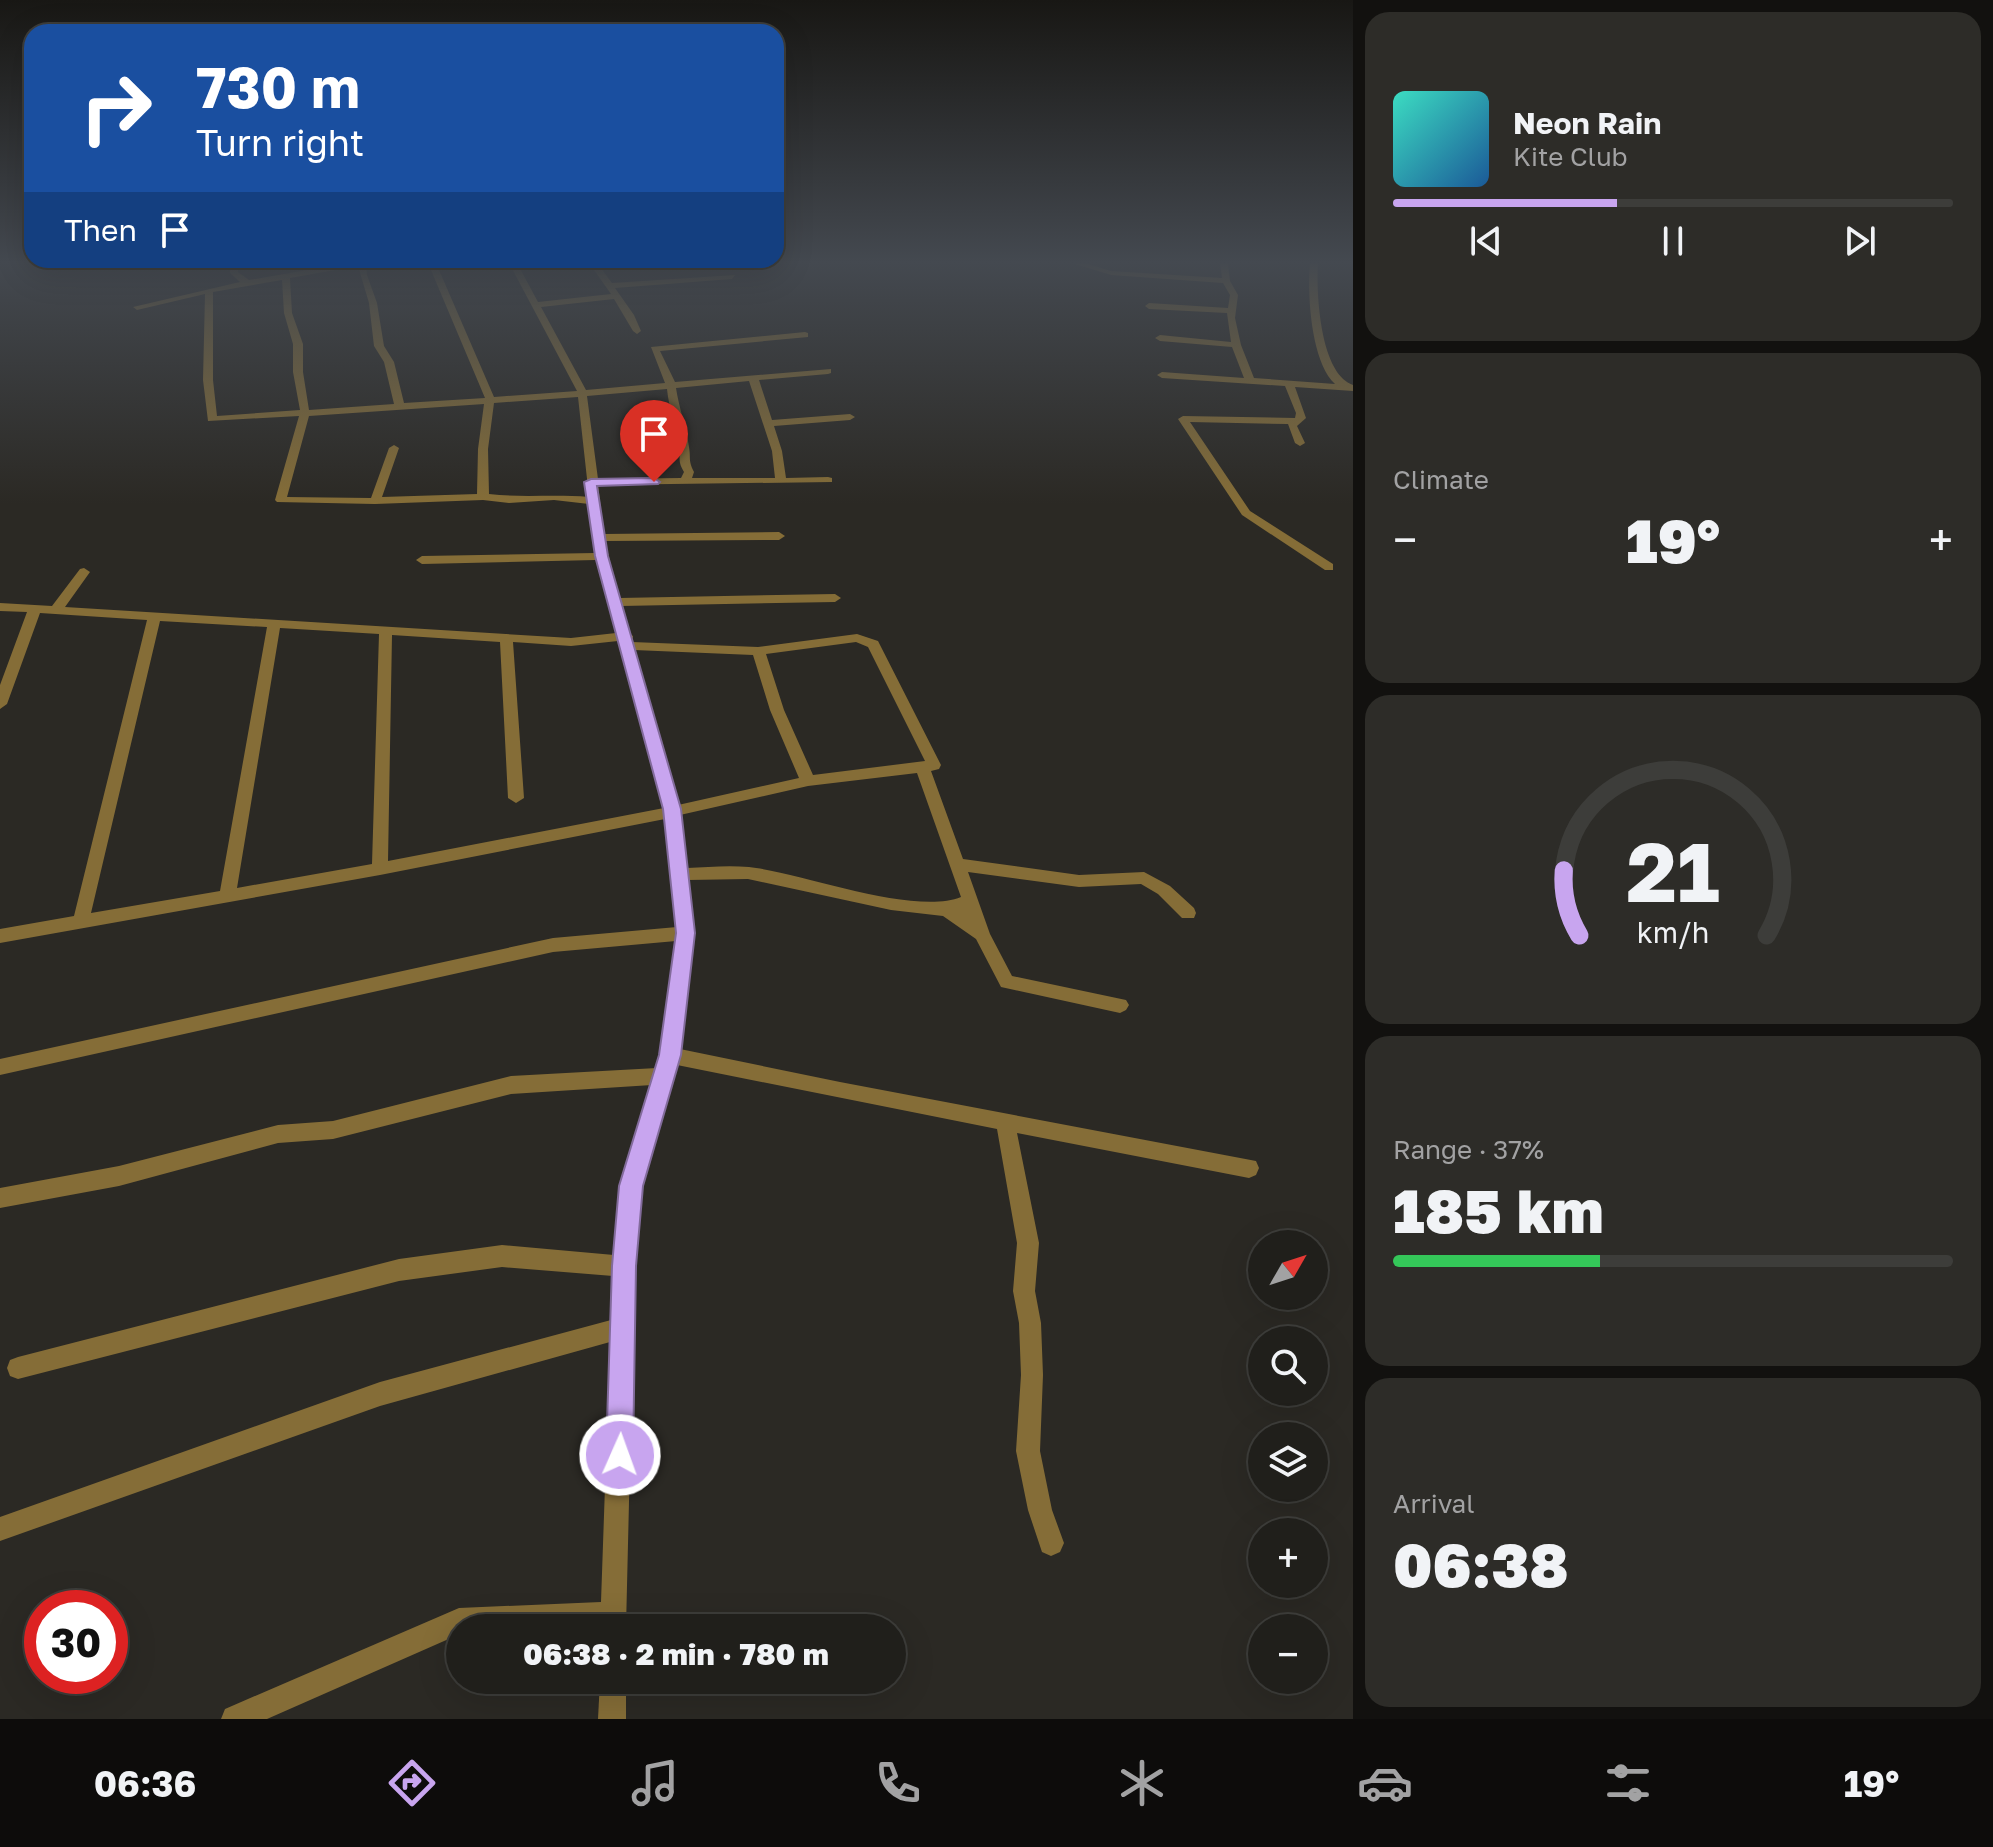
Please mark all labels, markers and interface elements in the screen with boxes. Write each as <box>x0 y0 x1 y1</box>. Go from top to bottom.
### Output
text: 730 m <box>196 53 360 120</box>
icon: right <box>64 56 168 160</box>
text: Neon Rain <box>1513 105 1661 141</box>
text: Turn right <box>196 121 364 164</box>
text: Kite Club <box>1513 141 1628 172</box>
icon: arrive <box>153 208 197 252</box>
text: Then <box>64 212 137 248</box>
icon: previous <box>1464 219 1508 263</box>
icon: pause <box>1651 219 1695 263</box>
icon: next <box>1838 219 1882 263</box>
pin <box>620 400 688 482</box>
icon: arrive <box>632 412 676 456</box>
text: Climate <box>1393 464 1489 495</box>
text: 19° <box>1626 504 1720 576</box>
text: − <box>1393 513 1417 566</box>
text: + <box>1929 513 1953 566</box>
text: 21 <box>1626 819 1720 919</box>
text: km/h <box>1637 915 1709 949</box>
text: Range · 37% <box>1393 1134 1544 1165</box>
text: 185 km <box>1393 1174 1604 1246</box>
north arrow <box>1248 1230 1328 1310</box>
map controls <box>1248 1230 1328 1694</box>
button: search <box>1248 1326 1328 1406</box>
position arrow <box>578 1413 662 1497</box>
button: layers <box>1248 1422 1328 1502</box>
text: Arrival <box>1393 1488 1474 1519</box>
button: + <box>1248 1518 1328 1598</box>
text: 06:38 <box>1393 1528 1569 1600</box>
speed limit sign: 30 <box>24 1590 128 1694</box>
button: − <box>1248 1614 1328 1694</box>
text: 06:38 · 2 min · 780 m <box>523 1636 829 1672</box>
icon: directions <box>384 1755 440 1811</box>
icon: music <box>627 1755 683 1811</box>
icon: phone <box>870 1755 926 1811</box>
icon: climate <box>1114 1755 1170 1811</box>
icon: car <box>1357 1755 1413 1811</box>
icon: filters <box>1600 1755 1656 1811</box>
text: 06:36 <box>94 1762 196 1805</box>
text: 19° <box>1844 1762 1899 1805</box>

